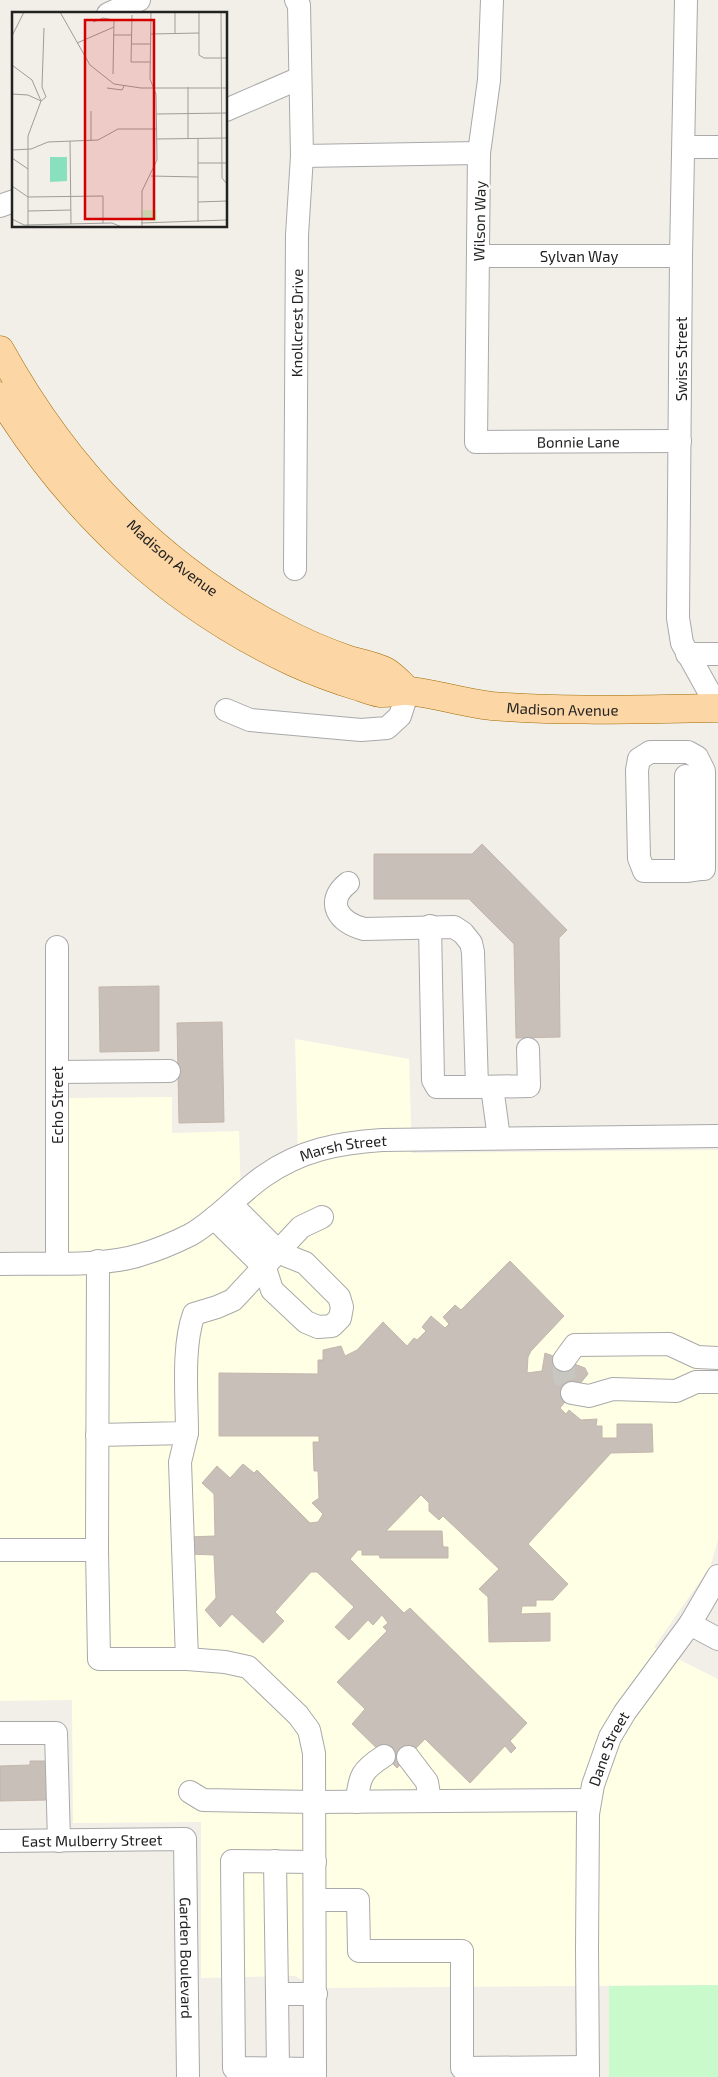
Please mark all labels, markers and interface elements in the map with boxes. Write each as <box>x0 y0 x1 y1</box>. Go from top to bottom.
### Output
inset map <box>12 12 228 228</box>
street label: Wilson Way <box>469 180 489 261</box>
street label: Sylvan Way <box>540 247 618 265</box>
street label: Knollcrest Drive <box>287 269 306 377</box>
street label: Swiss Street <box>672 316 690 401</box>
street label: Bonnie Lane <box>537 432 620 451</box>
street label: Madison Avenue <box>124 515 222 599</box>
street label: Madison Avenue <box>506 698 619 719</box>
street label: Echo Street <box>48 1066 66 1144</box>
street label: Marsh Street <box>297 1131 387 1165</box>
street label: Dane Street <box>584 1708 633 1788</box>
street label: East Mulberry Street <box>21 1830 163 1850</box>
street label: Garden Boulevard <box>177 1897 196 2019</box>

